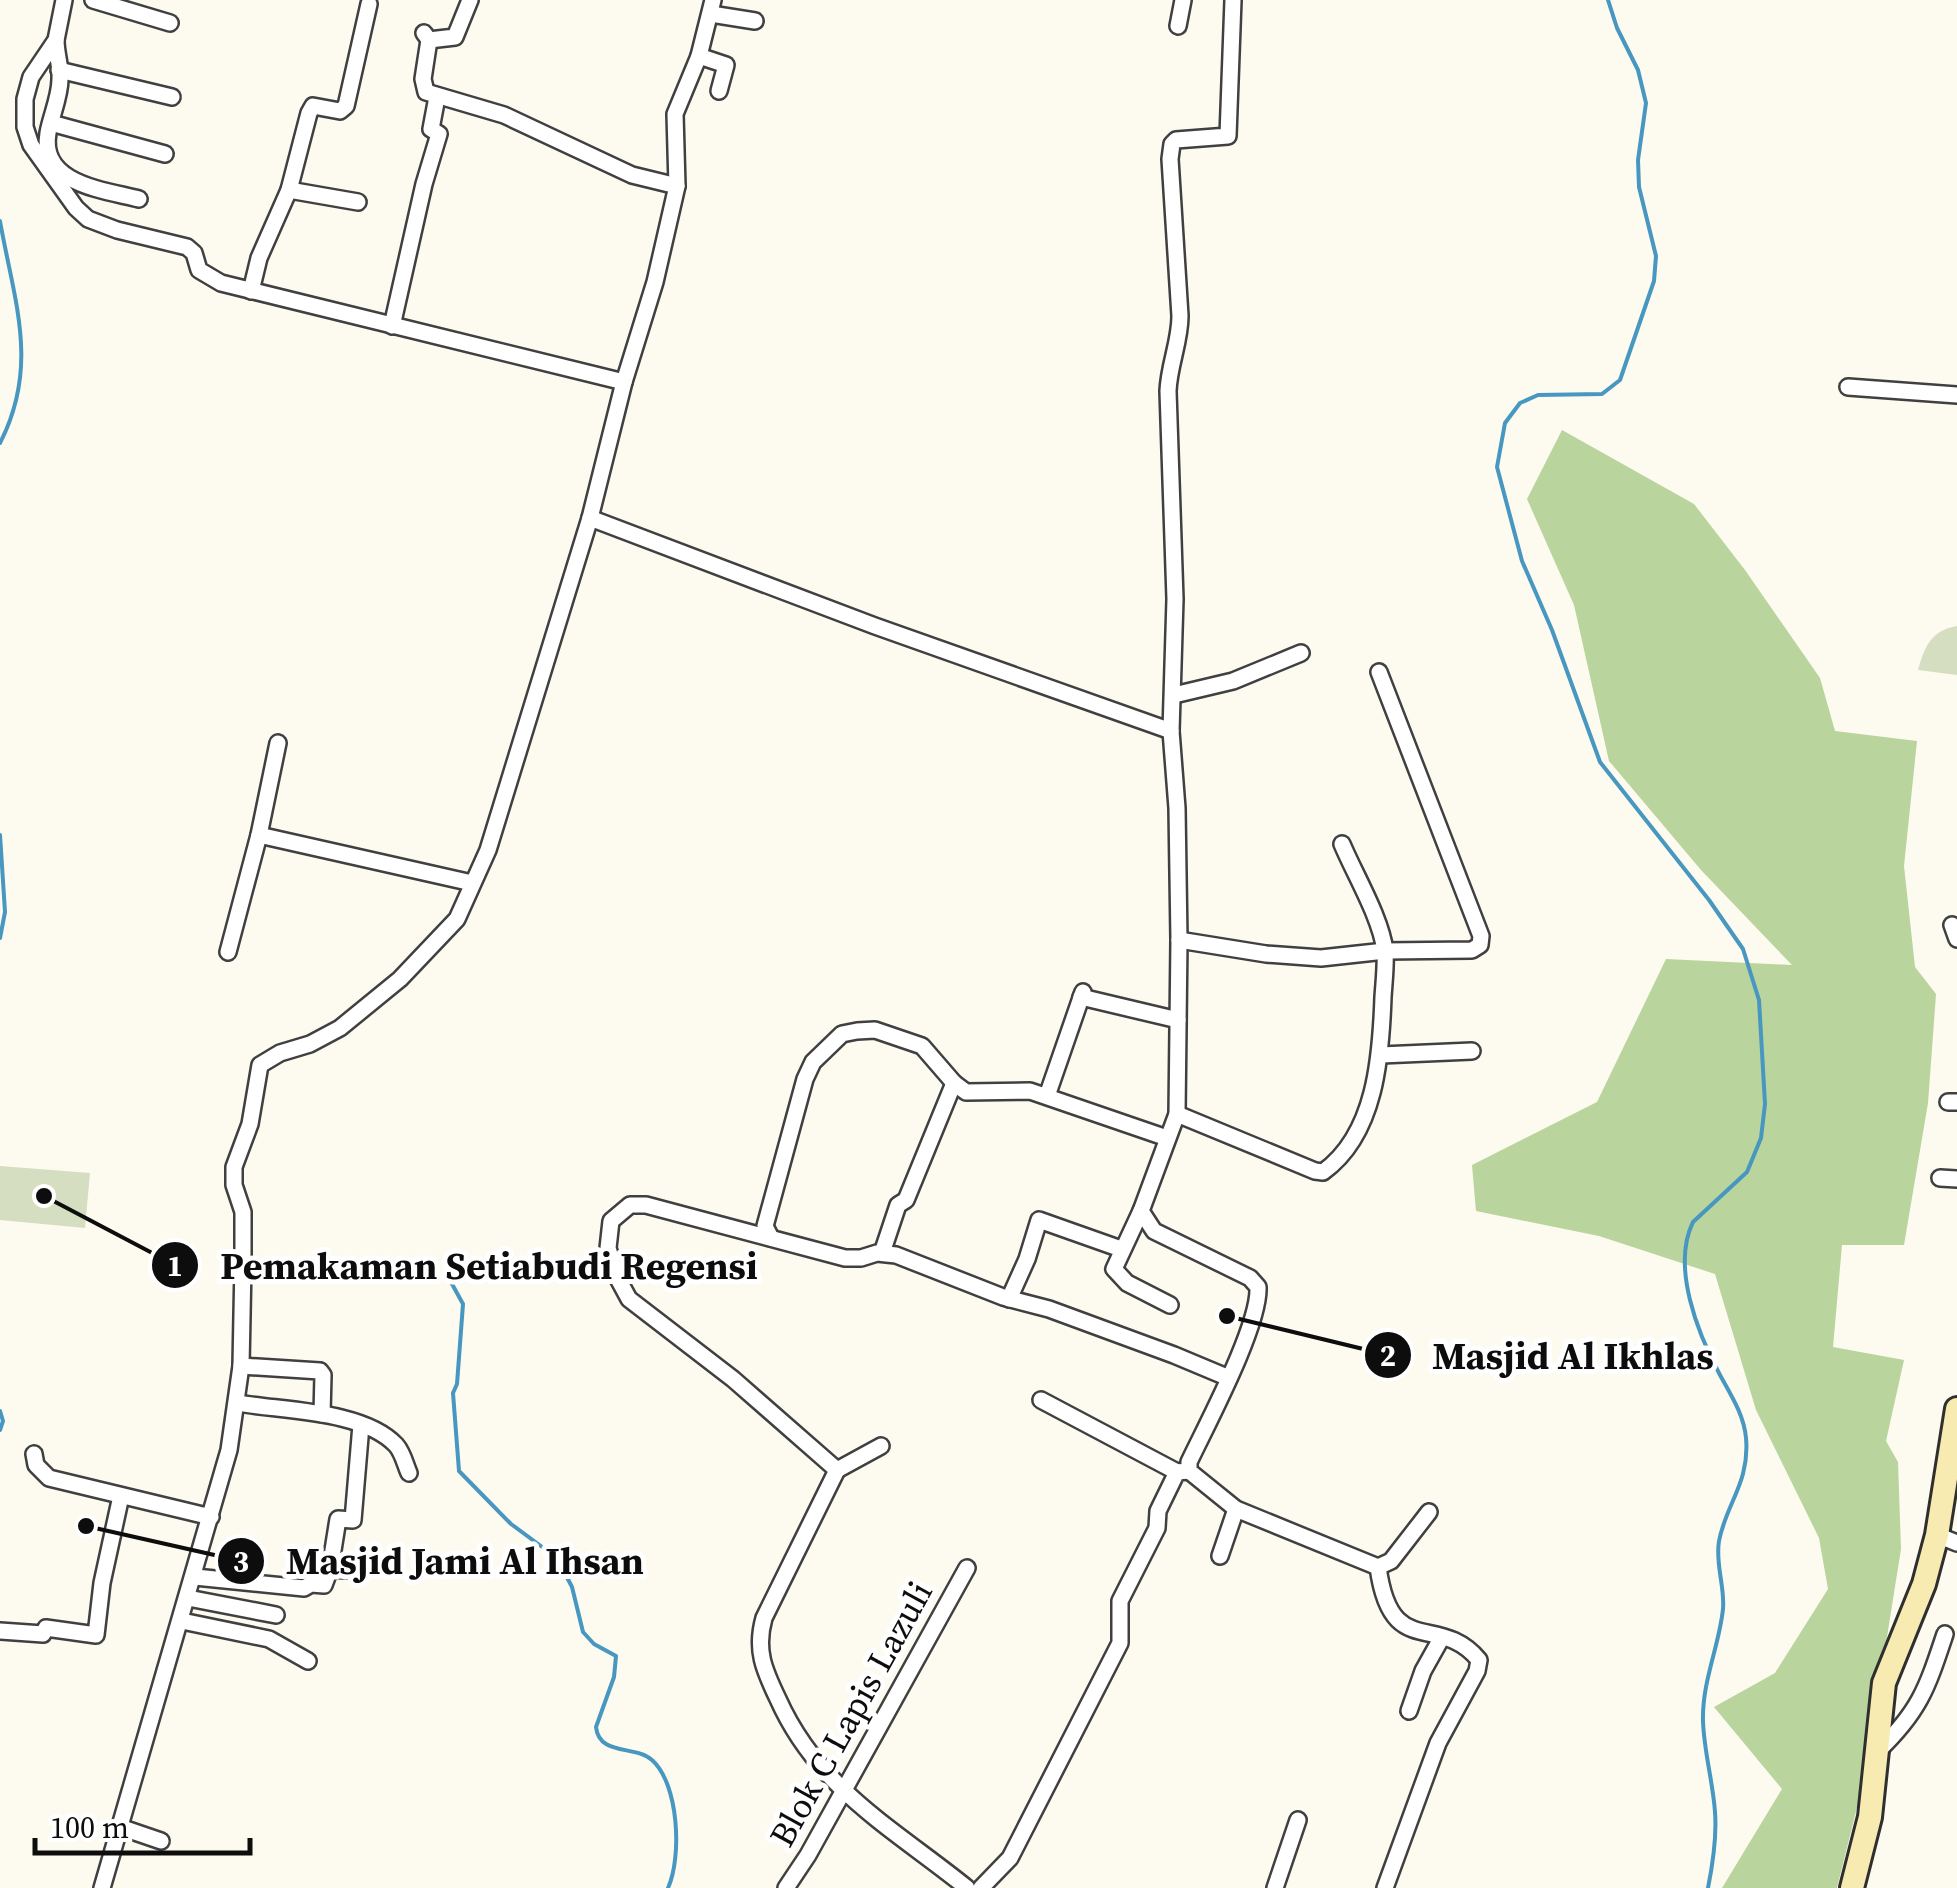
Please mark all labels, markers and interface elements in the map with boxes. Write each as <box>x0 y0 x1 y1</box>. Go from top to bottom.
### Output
callout: Pemakaman Setiabudi Regensi <box>150 1231 778 1299</box>
text: Pemakaman Setiabudi Regensi <box>220 1240 758 1292</box>
text: 1 <box>167 1245 183 1286</box>
callout: Masjid Al Ikhlas <box>1363 1321 1734 1389</box>
text: Masjid Al Ikhlas <box>1432 1330 1714 1382</box>
text: 2 <box>1380 1335 1396 1376</box>
callout: Masjid Jami Al Ihsan <box>216 1527 664 1595</box>
text: Masjid Jami Al Ihsan <box>286 1535 644 1587</box>
text: 3 <box>233 1541 249 1582</box>
street label: Blok C Lapis Lazuli <box>758 1573 944 1855</box>
scale bar <box>35 1793 250 1855</box>
text: 100 m <box>50 1807 129 1848</box>

